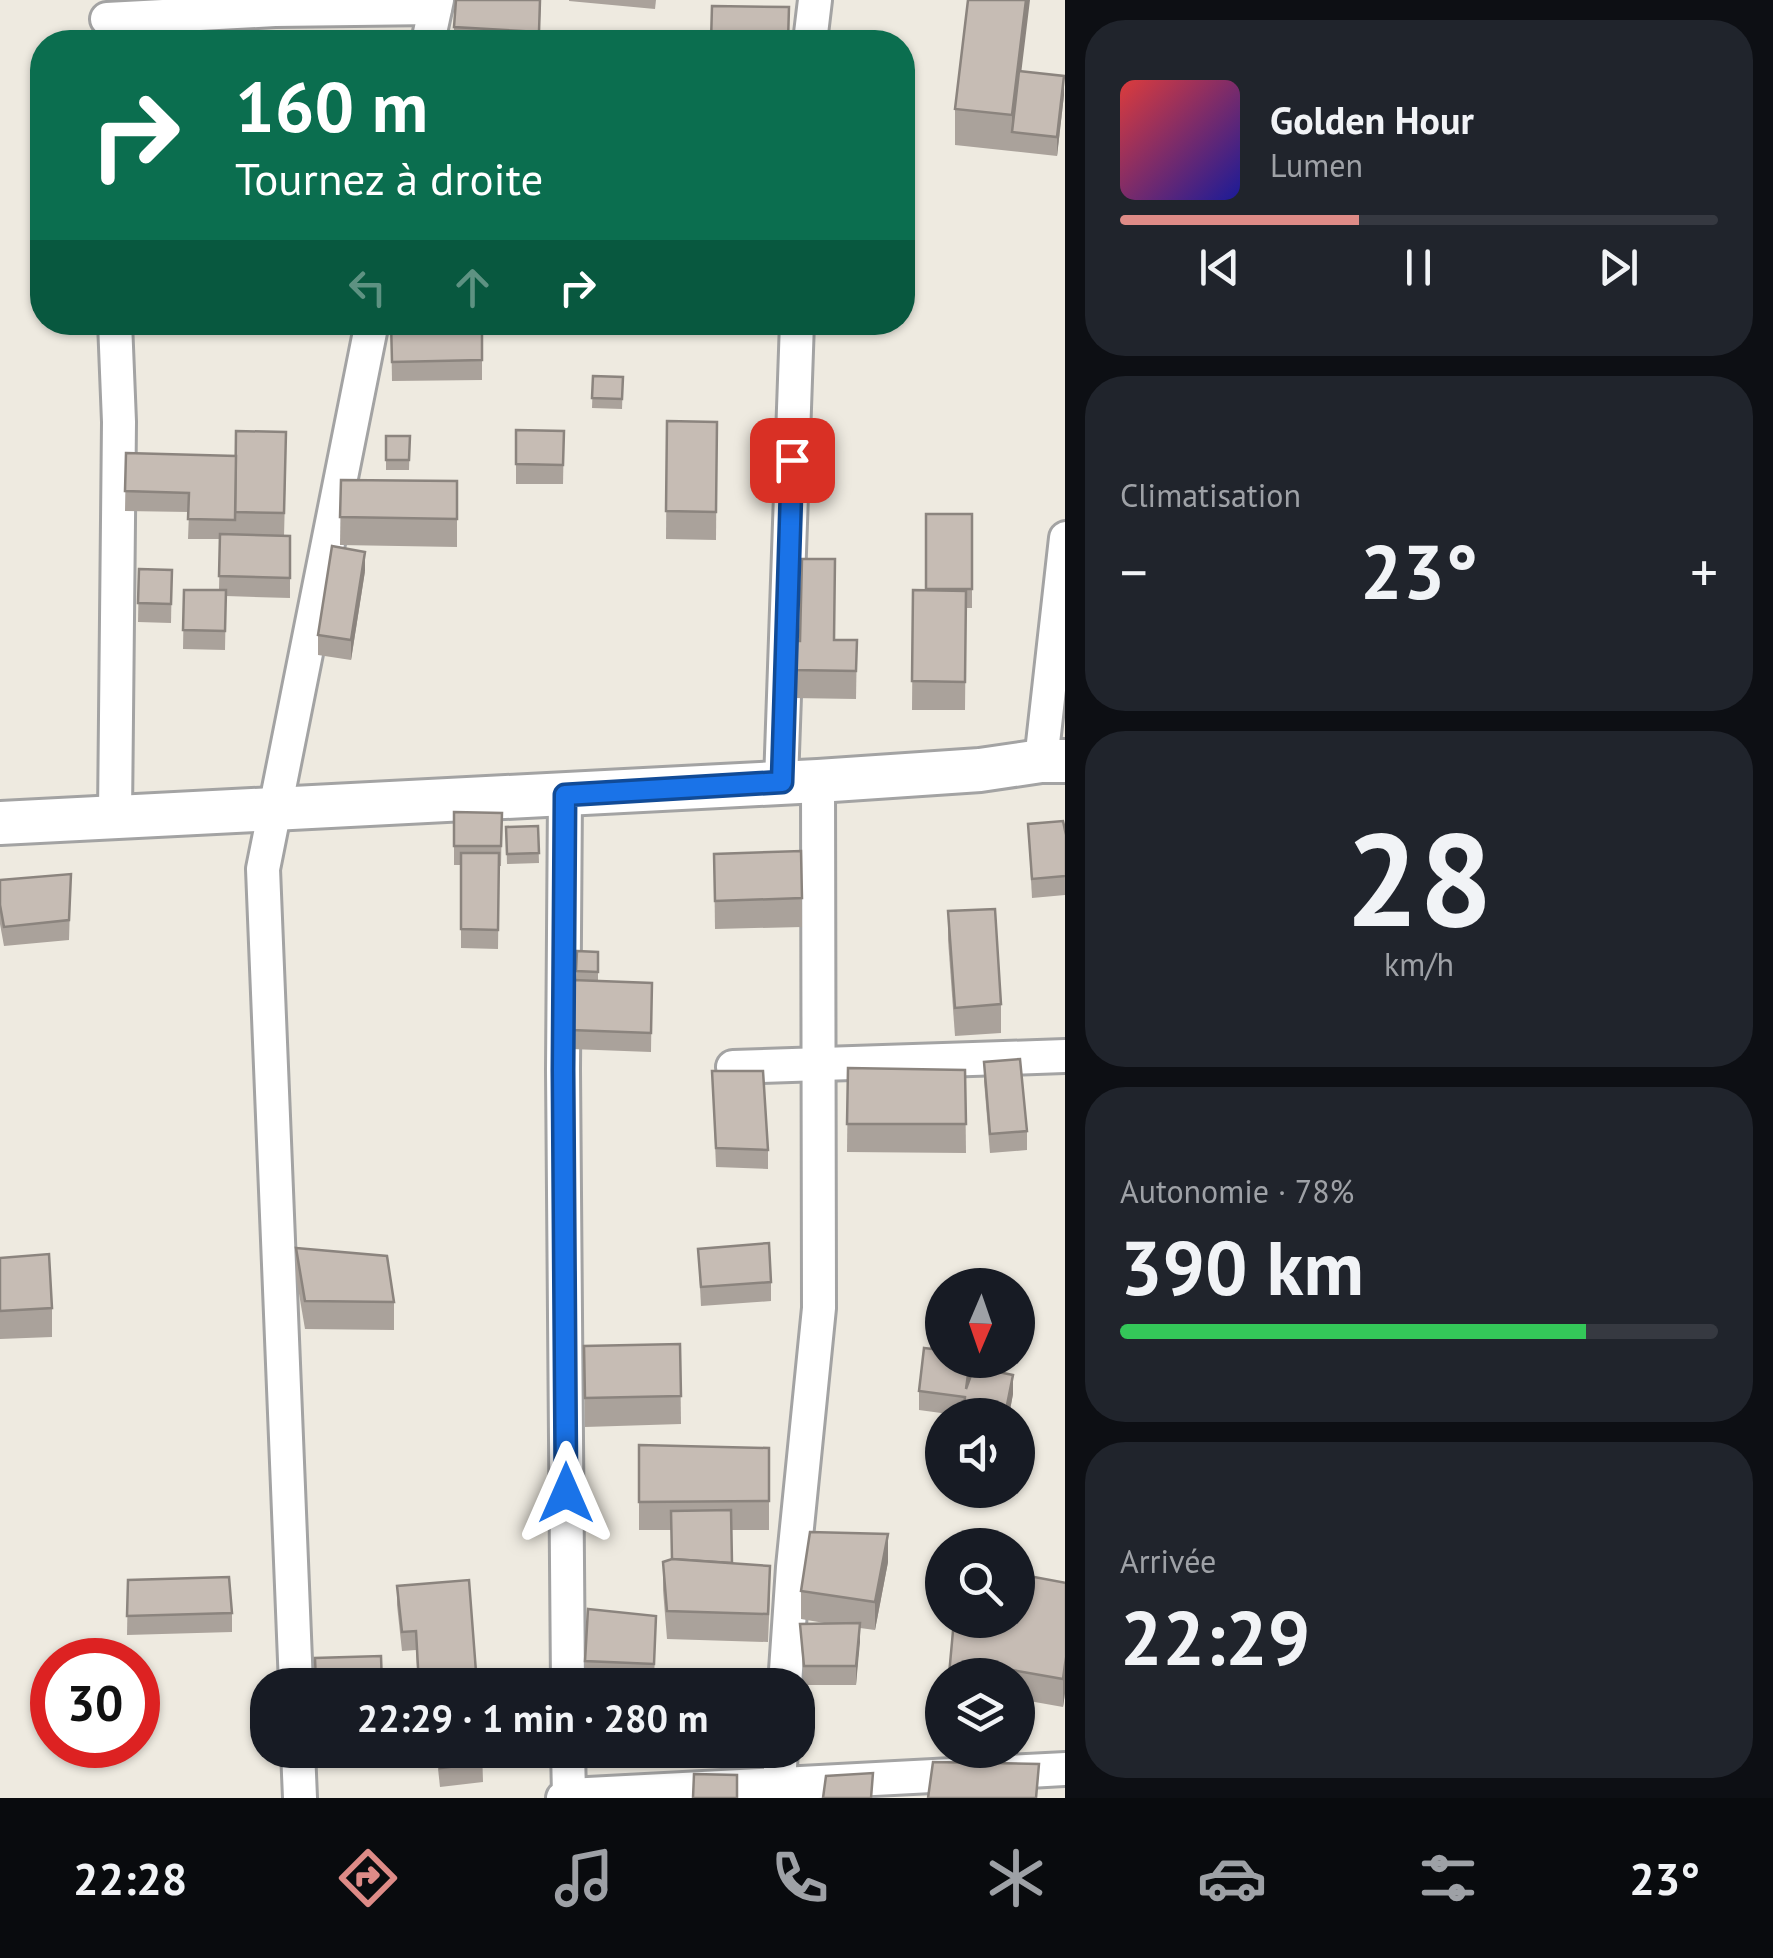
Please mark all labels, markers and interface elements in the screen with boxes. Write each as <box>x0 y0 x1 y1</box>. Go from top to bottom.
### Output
text: 160 m <box>235 61 428 151</box>
icon: right <box>70 70 200 200</box>
text: Golden Hour <box>1270 95 1474 144</box>
text: Lumen <box>1270 144 1363 186</box>
text: Tournez à droite <box>235 149 543 207</box>
icon: previous <box>1192 240 1247 295</box>
icon: pause <box>1391 240 1446 295</box>
icon: next <box>1591 240 1646 295</box>
icon: left <box>340 260 395 315</box>
icon: ahead <box>445 260 500 315</box>
icon: right <box>550 260 605 315</box>
pin <box>750 418 835 503</box>
icon: arrive <box>765 433 820 488</box>
text: Climatisation <box>1120 474 1301 516</box>
text: 23° <box>1360 523 1478 620</box>
text: − <box>1120 536 1148 607</box>
text: + <box>1690 536 1718 607</box>
text: 28 <box>1345 794 1493 962</box>
text: km/h <box>1384 943 1454 985</box>
text: Autonomie · 78% <box>1120 1170 1354 1212</box>
text: 390 km <box>1120 1219 1364 1316</box>
north arrow <box>925 1268 1035 1378</box>
map controls <box>925 1268 1035 1768</box>
button: sound <box>925 1398 1035 1508</box>
position arrow <box>514 1441 618 1545</box>
button: search <box>925 1528 1035 1638</box>
text: Arrivée <box>1120 1540 1216 1582</box>
text: 22:29 <box>1120 1589 1310 1686</box>
speed limit sign: 30 <box>30 1638 160 1768</box>
button: layers <box>925 1658 1035 1768</box>
text: 22:29 · 1 min · 280 m <box>357 1693 708 1742</box>
icon: directions <box>333 1843 403 1913</box>
icon: music <box>549 1843 619 1913</box>
icon: phone <box>765 1843 835 1913</box>
icon: climate <box>981 1843 1051 1913</box>
icon: car <box>1197 1843 1267 1913</box>
icon: filters <box>1413 1843 1483 1913</box>
text: 22:28 <box>73 1849 187 1907</box>
text: 23° <box>1629 1849 1700 1907</box>

